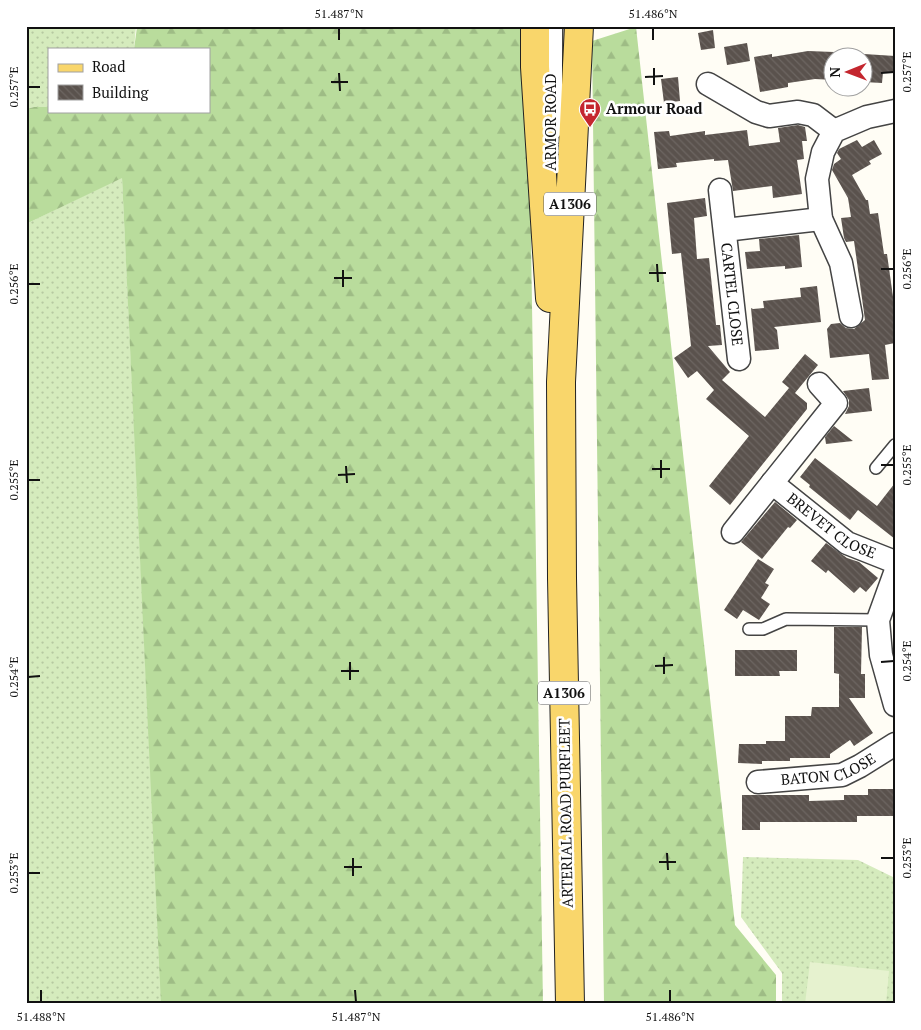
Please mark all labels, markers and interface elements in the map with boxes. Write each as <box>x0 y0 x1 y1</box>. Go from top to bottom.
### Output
text: 51.487°N <box>314 6 364 21</box>
text: 51.486°N <box>628 6 678 21</box>
legend <box>48 48 210 112</box>
north arrow <box>824 48 874 98</box>
text: 0.257°E <box>899 51 914 93</box>
text: Road <box>92 56 125 76</box>
text: 0.257°E <box>6 66 21 108</box>
text: N <box>825 66 844 78</box>
street label: ARMOR ROAD <box>540 73 560 171</box>
text: Building <box>92 82 150 102</box>
bus stop icon: Armour Road <box>578 97 602 128</box>
place label: Armour Road <box>606 98 702 118</box>
road number: A1306 <box>544 192 596 215</box>
street label: CARTEL CLOSE <box>717 242 748 347</box>
text: 0.256°E <box>899 248 914 290</box>
text: 0.256°E <box>6 263 21 305</box>
text: 0.255°E <box>899 444 914 486</box>
text: 0.255°E <box>6 459 21 501</box>
street label: BREVET CLOSE <box>783 488 879 563</box>
text: 0.254°E <box>899 640 914 682</box>
text: 0.254°E <box>6 656 21 698</box>
road number: A1306 <box>538 681 590 704</box>
street label: ARTERIAL ROAD PURFLEET <box>553 718 577 908</box>
street label: BATON CLOSE <box>780 748 879 789</box>
text: 0.253°E <box>899 837 914 879</box>
text: 0.253°E <box>6 852 21 894</box>
text: 51.488°N <box>16 1009 66 1024</box>
text: 51.487°N <box>331 1009 381 1024</box>
text: 51.486°N <box>645 1009 695 1024</box>

